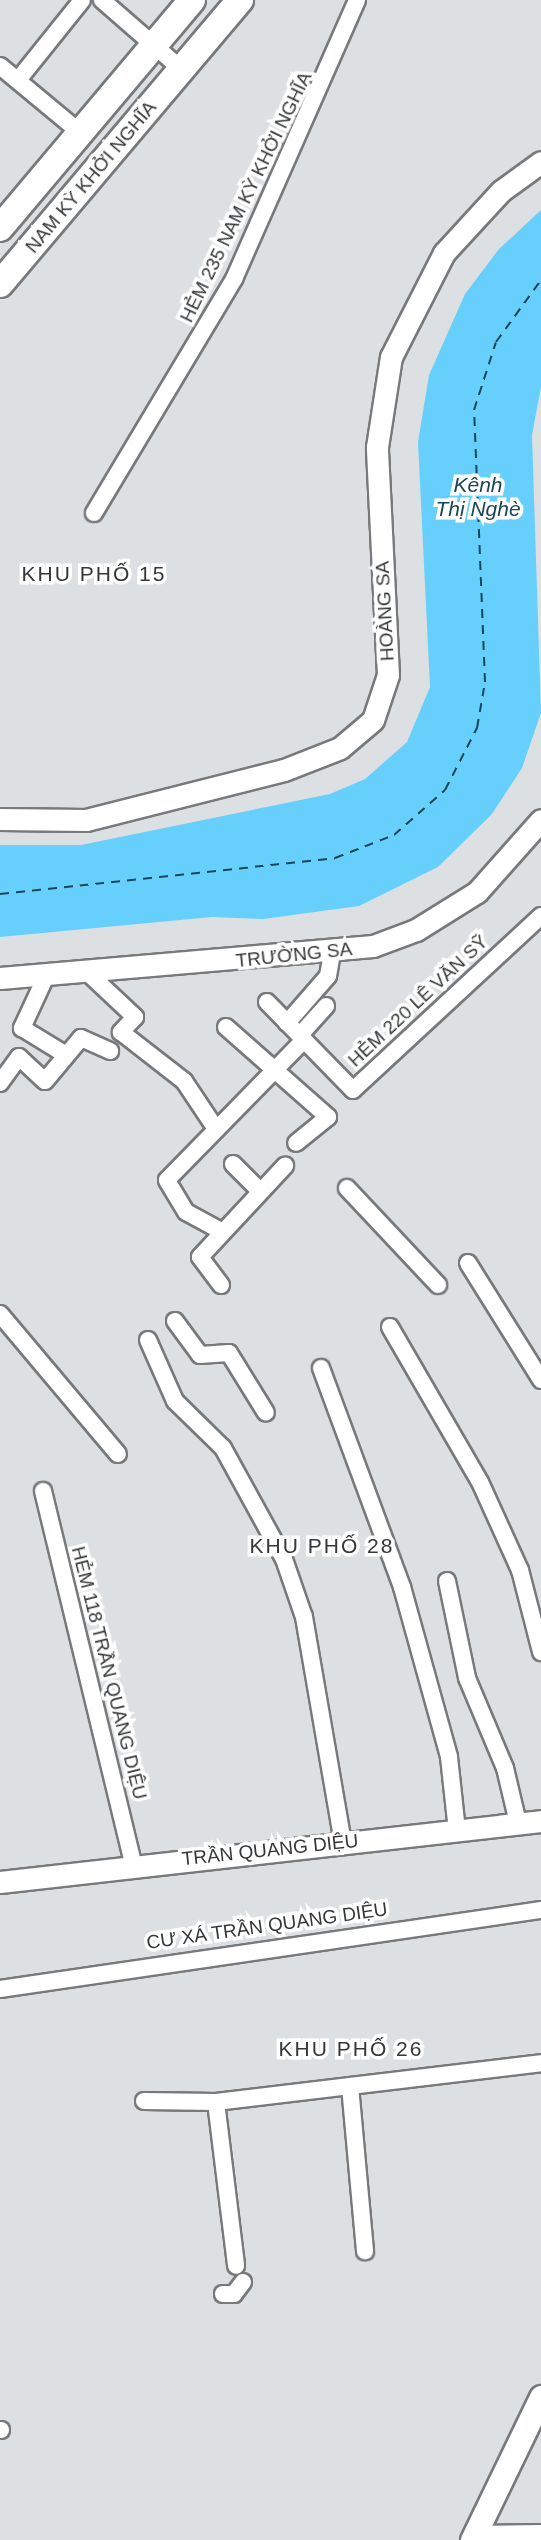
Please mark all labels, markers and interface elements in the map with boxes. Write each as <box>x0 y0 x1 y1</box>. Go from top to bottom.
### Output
street label: HẺM 235 NAM KỲ KHỞI NGHĨA <box>175 68 317 326</box>
street label: NAM KỲ KHỞI NGHĨA <box>21 96 161 258</box>
water label: Kênh Thị Nghè <box>435 472 521 522</box>
street label: HOÀNG SA <box>371 560 399 662</box>
district label: KHU PHỐ 15 <box>23 561 165 587</box>
street label: HẺM 220 LÊ VĂN SỸ <box>343 930 493 1072</box>
street label: TRƯỜNG SA <box>235 938 353 972</box>
district label: KHU PHỐ 28 <box>251 1533 393 1559</box>
street label: HẺM 118 TRẦN QUANG DIỆU <box>66 1544 152 1802</box>
street label: TRẦN QUANG DIỆU <box>181 1829 359 1871</box>
street label: CƯ XÁ TRẦN QUANG DIỆU <box>145 1898 389 1954</box>
district label: KHU PHỐ 26 <box>280 2036 422 2062</box>

